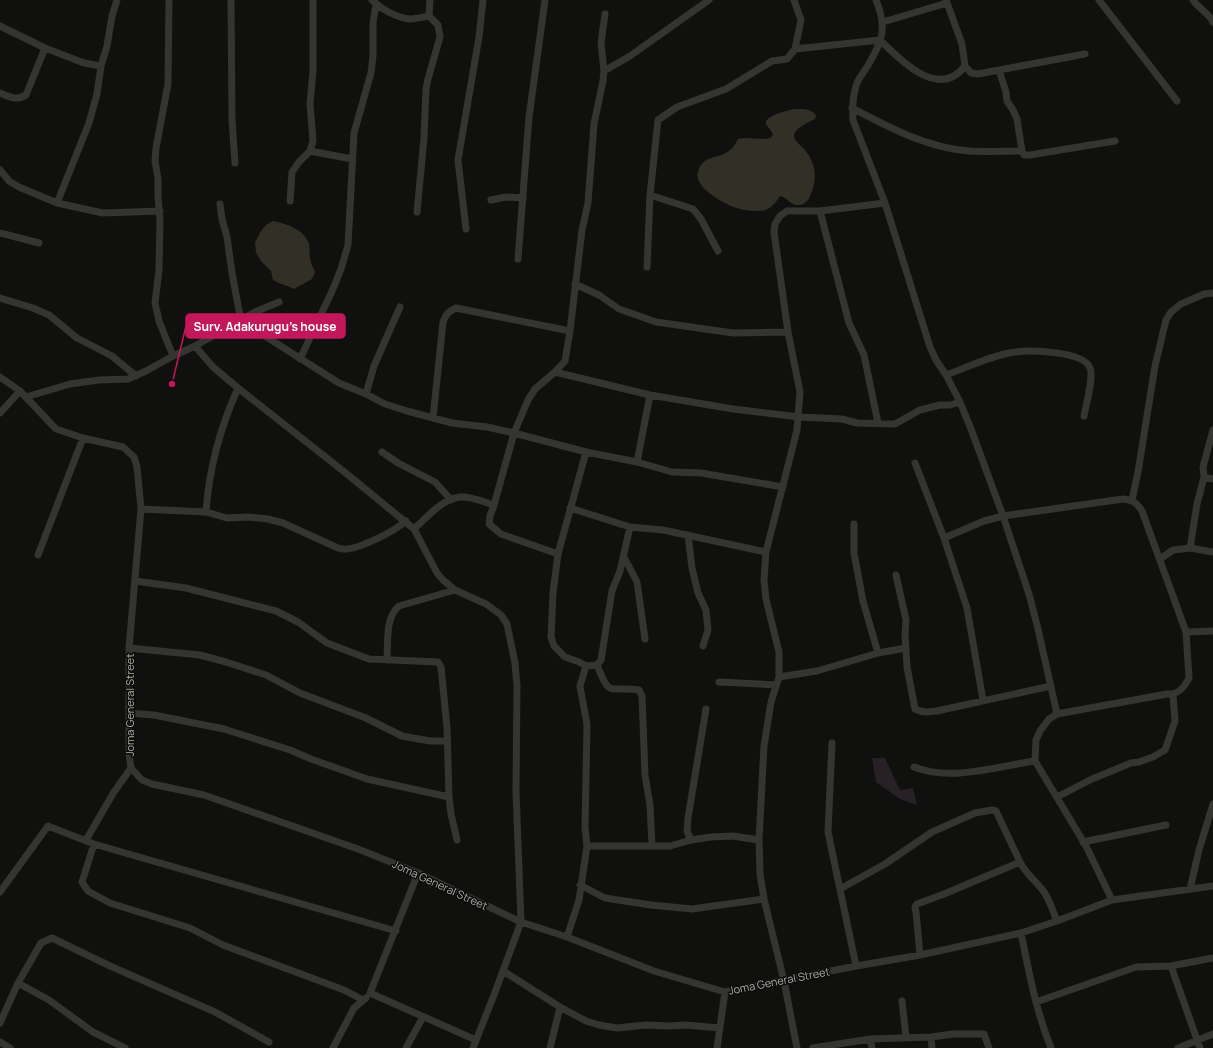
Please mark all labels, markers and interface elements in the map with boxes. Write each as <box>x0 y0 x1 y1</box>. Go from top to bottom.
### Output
callout: Surv. Adakurugu's house <box>186 314 345 338</box>
text: Surv. Adakurugu's house <box>194 318 336 335</box>
street label: Joma General Street <box>122 653 137 757</box>
street label: Joma General Street <box>390 856 490 913</box>
street label: Joma General Street <box>727 963 831 998</box>

